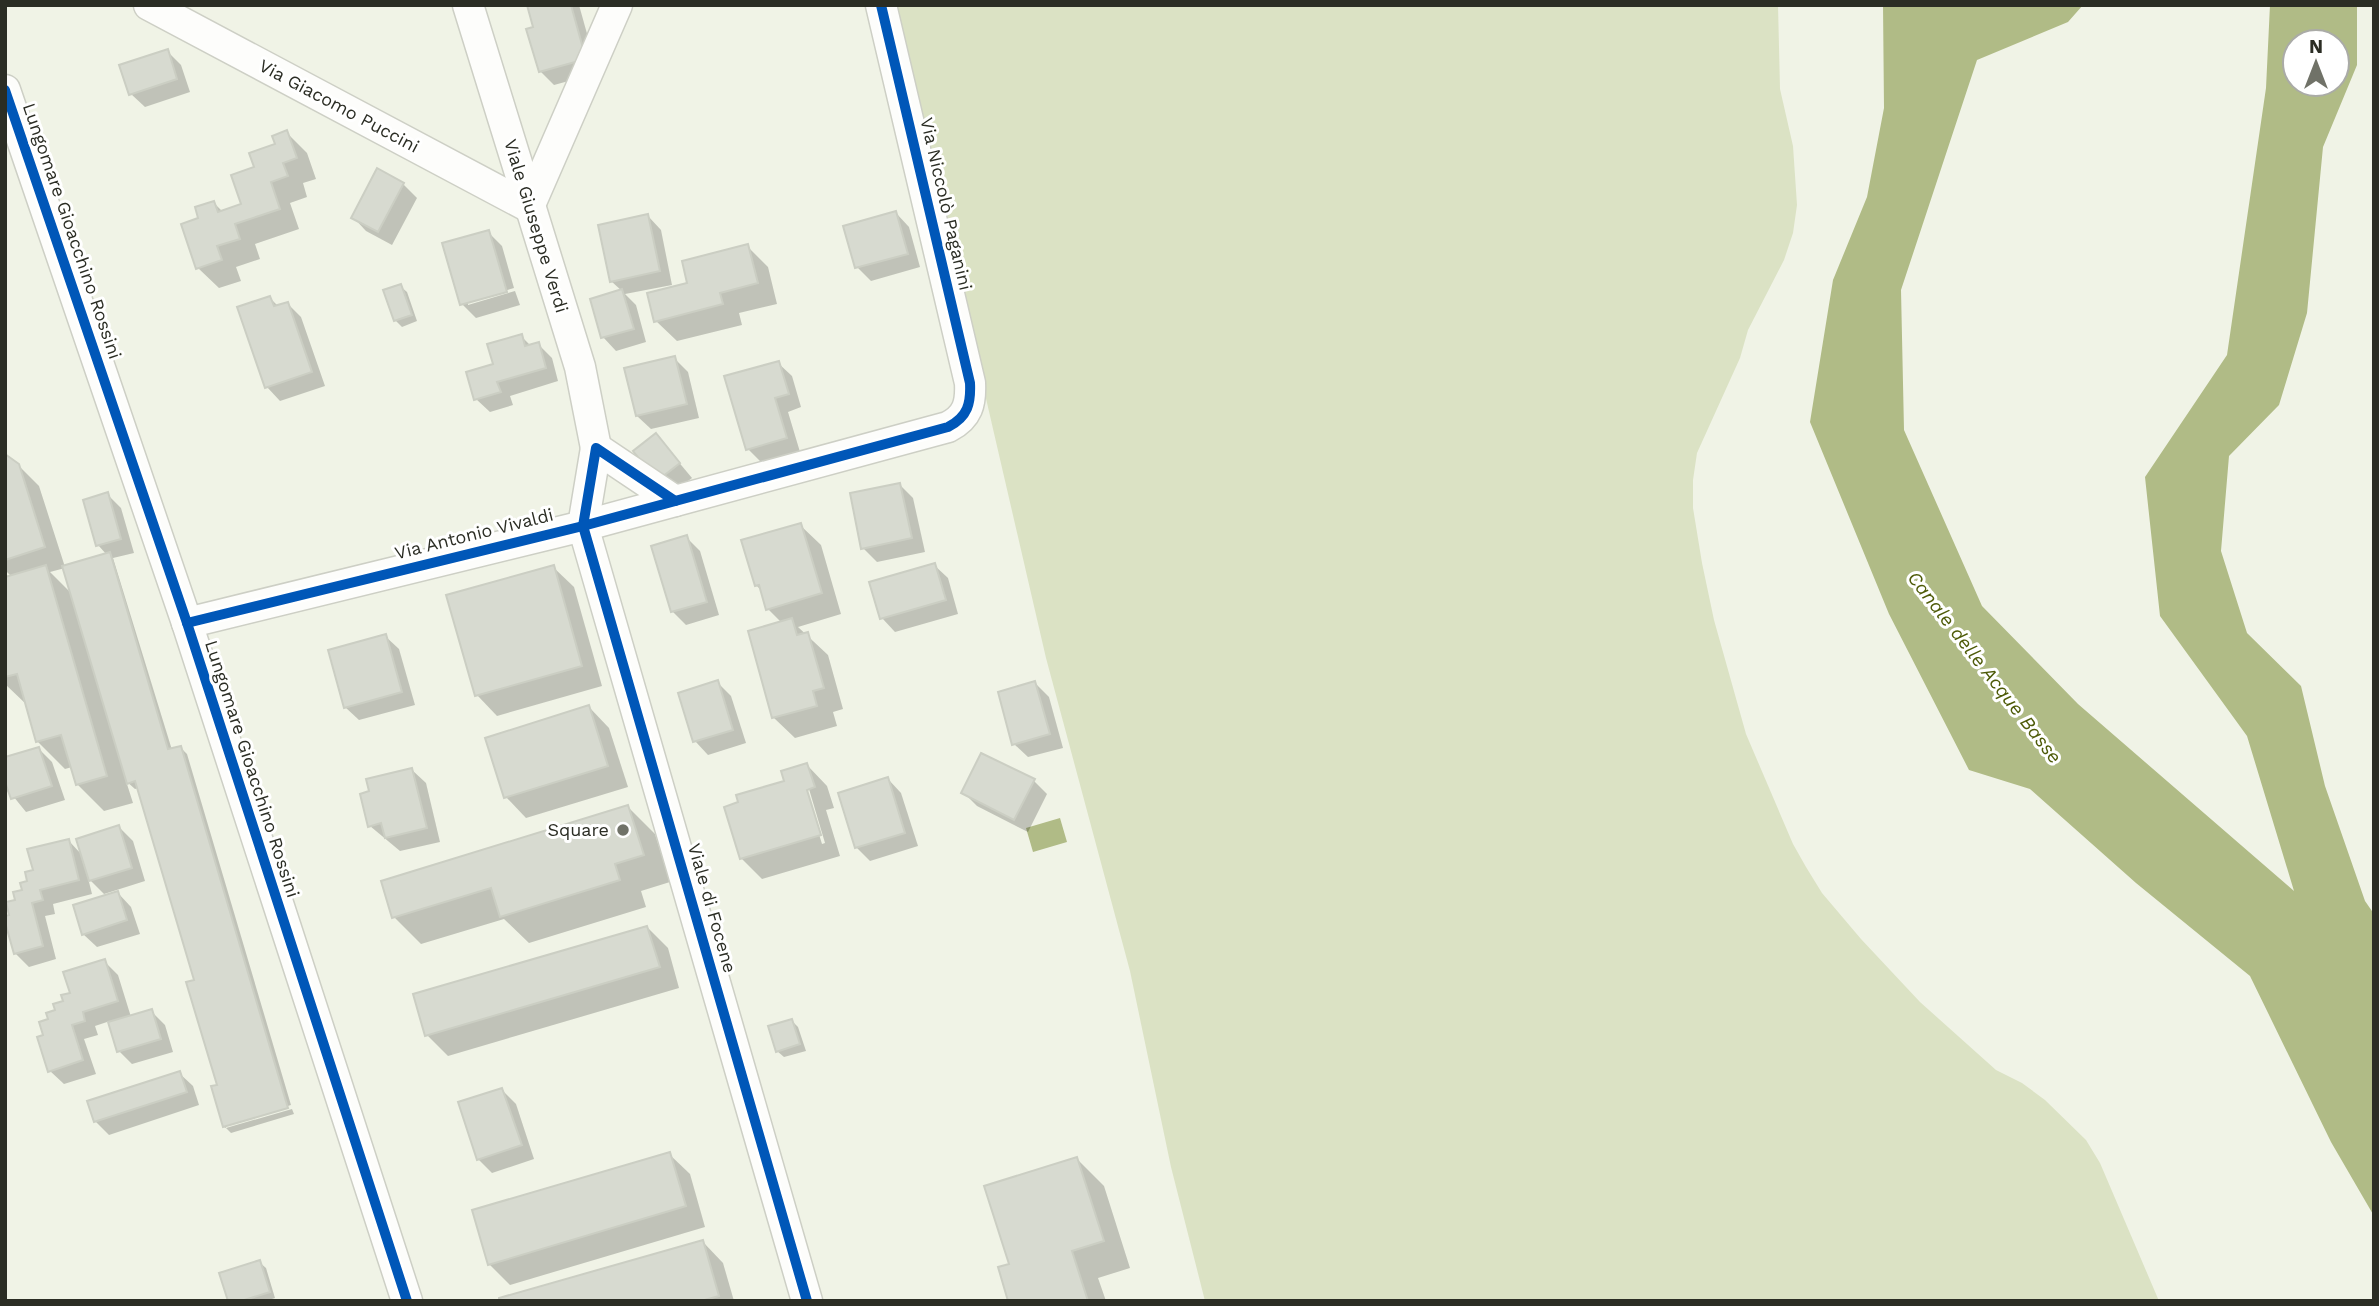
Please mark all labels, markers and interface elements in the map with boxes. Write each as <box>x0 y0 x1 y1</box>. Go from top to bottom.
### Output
north arrow <box>2281 28 2351 98</box>
text: N <box>2309 35 2323 58</box>
street label: Via Giacomo Puccini <box>256 54 423 157</box>
street label: Lungomare Gioacchino Rossini <box>19 100 126 362</box>
street label: Via Niccolò Paganini <box>916 116 977 292</box>
street label: Viale Giuseppe Verdi <box>500 137 573 315</box>
street label: Via Antonio Vivaldi <box>393 504 555 563</box>
water label: Canale delle Acque Basse <box>1903 567 2067 768</box>
street label: Lungomare Gioacchino Rossini <box>201 638 304 900</box>
place label: Square <box>547 819 609 840</box>
marker: Square <box>615 822 631 838</box>
street label: Viale di Focene <box>684 841 741 975</box>

